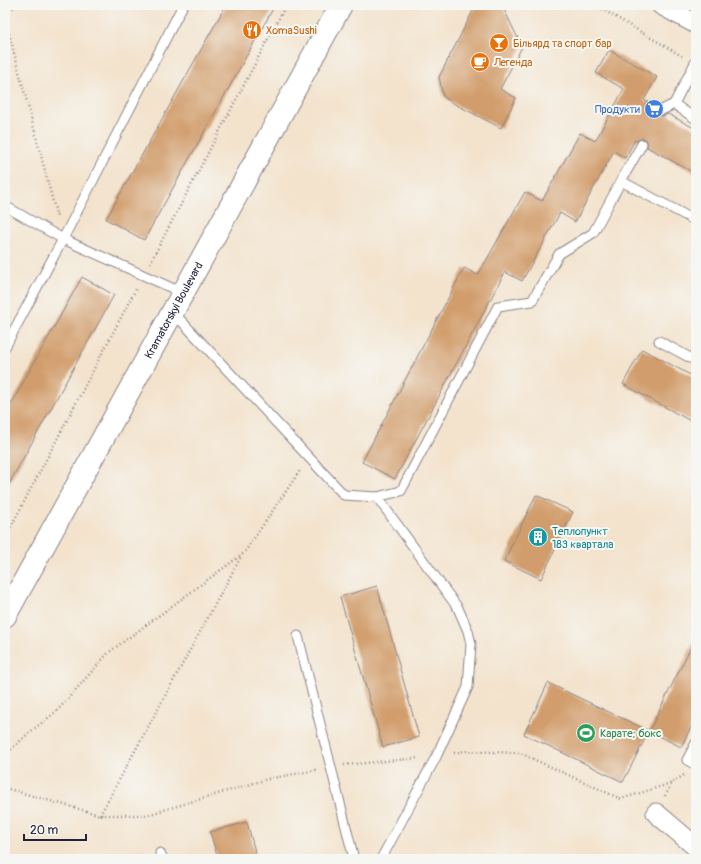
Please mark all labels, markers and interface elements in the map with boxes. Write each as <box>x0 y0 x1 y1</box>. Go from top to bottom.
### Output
restaurant icon: XomaSushi <box>241 19 263 41</box>
place label: XomaSushi <box>266 24 317 37</box>
bar icon: Більярд та спорт бар <box>488 32 510 54</box>
place label: Більярд та спорт бар <box>513 37 612 50</box>
cafe icon: Легенда <box>469 51 491 73</box>
place label: Легенда <box>493 56 532 69</box>
supermarket icon: Продукти <box>643 98 665 120</box>
place label: Продукти <box>595 103 640 116</box>
street label: Kramatorskyi Boulevard <box>142 260 205 361</box>
place label: Теплопункт 183 квартала <box>552 525 613 551</box>
building icon: Теплопункт 183 квартала <box>527 526 549 548</box>
sports icon: Карате; бокс <box>575 722 597 744</box>
place label: Карате; бокс <box>600 727 662 740</box>
scale bar <box>24 816 86 842</box>
text: 20 m <box>30 823 59 838</box>

